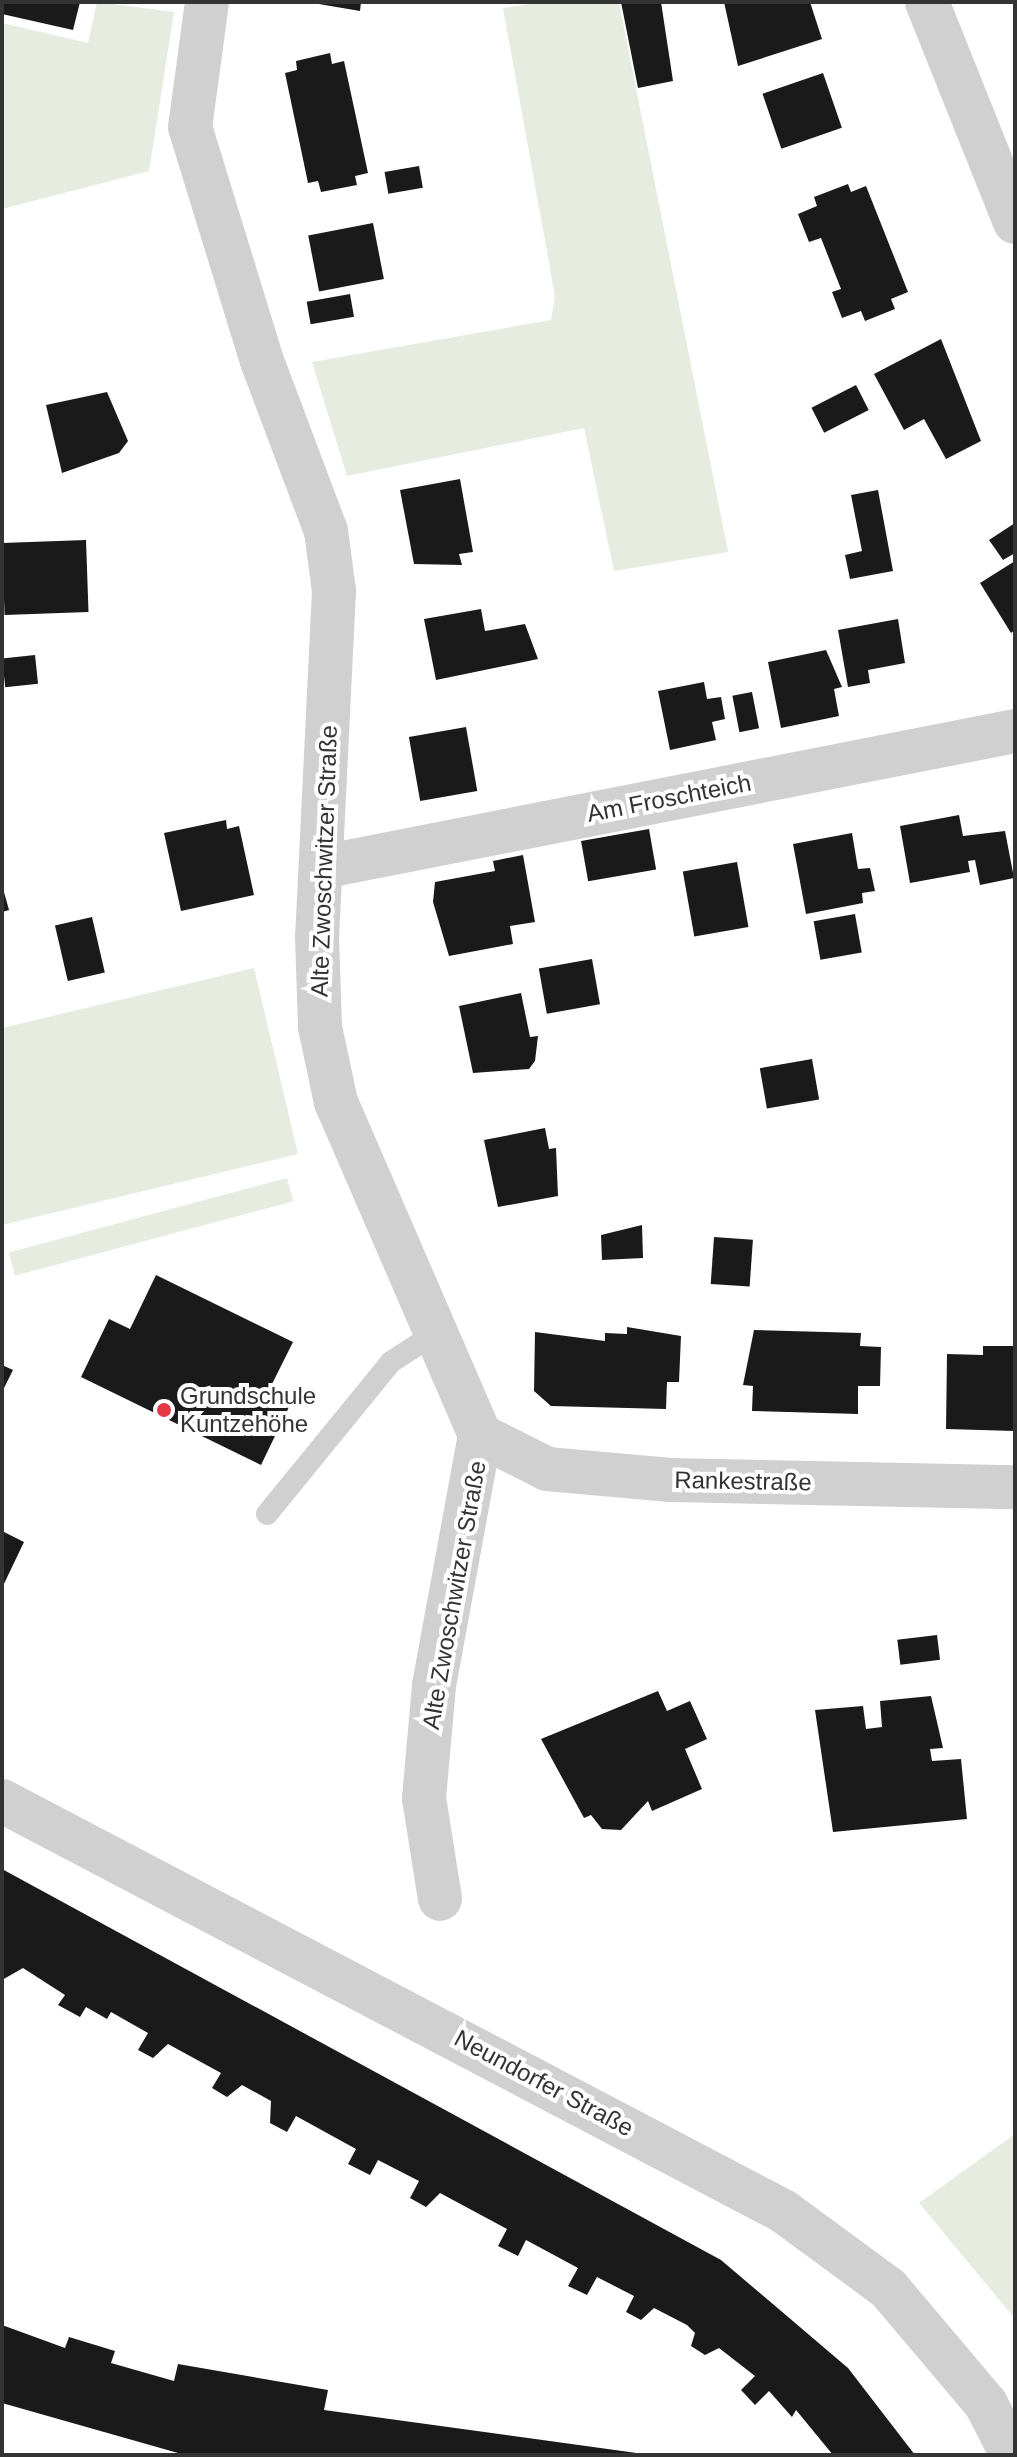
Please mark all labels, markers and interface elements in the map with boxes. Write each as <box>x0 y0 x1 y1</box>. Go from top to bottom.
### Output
street label: Alte Zwoschwitzer Straße <box>305 725 343 997</box>
street label: Am Froschteich <box>584 768 754 828</box>
place label: Grundschule Kuntzehöhe <box>180 1382 316 1438</box>
marker: Grundschule Kuntzehöhe <box>155 1401 173 1419</box>
street label: Alte Zwoschwitzer Straße <box>416 1459 492 1731</box>
street label: Rankestraße <box>674 1465 812 1497</box>
street label: Neundorfer Straße <box>449 2024 639 2142</box>

